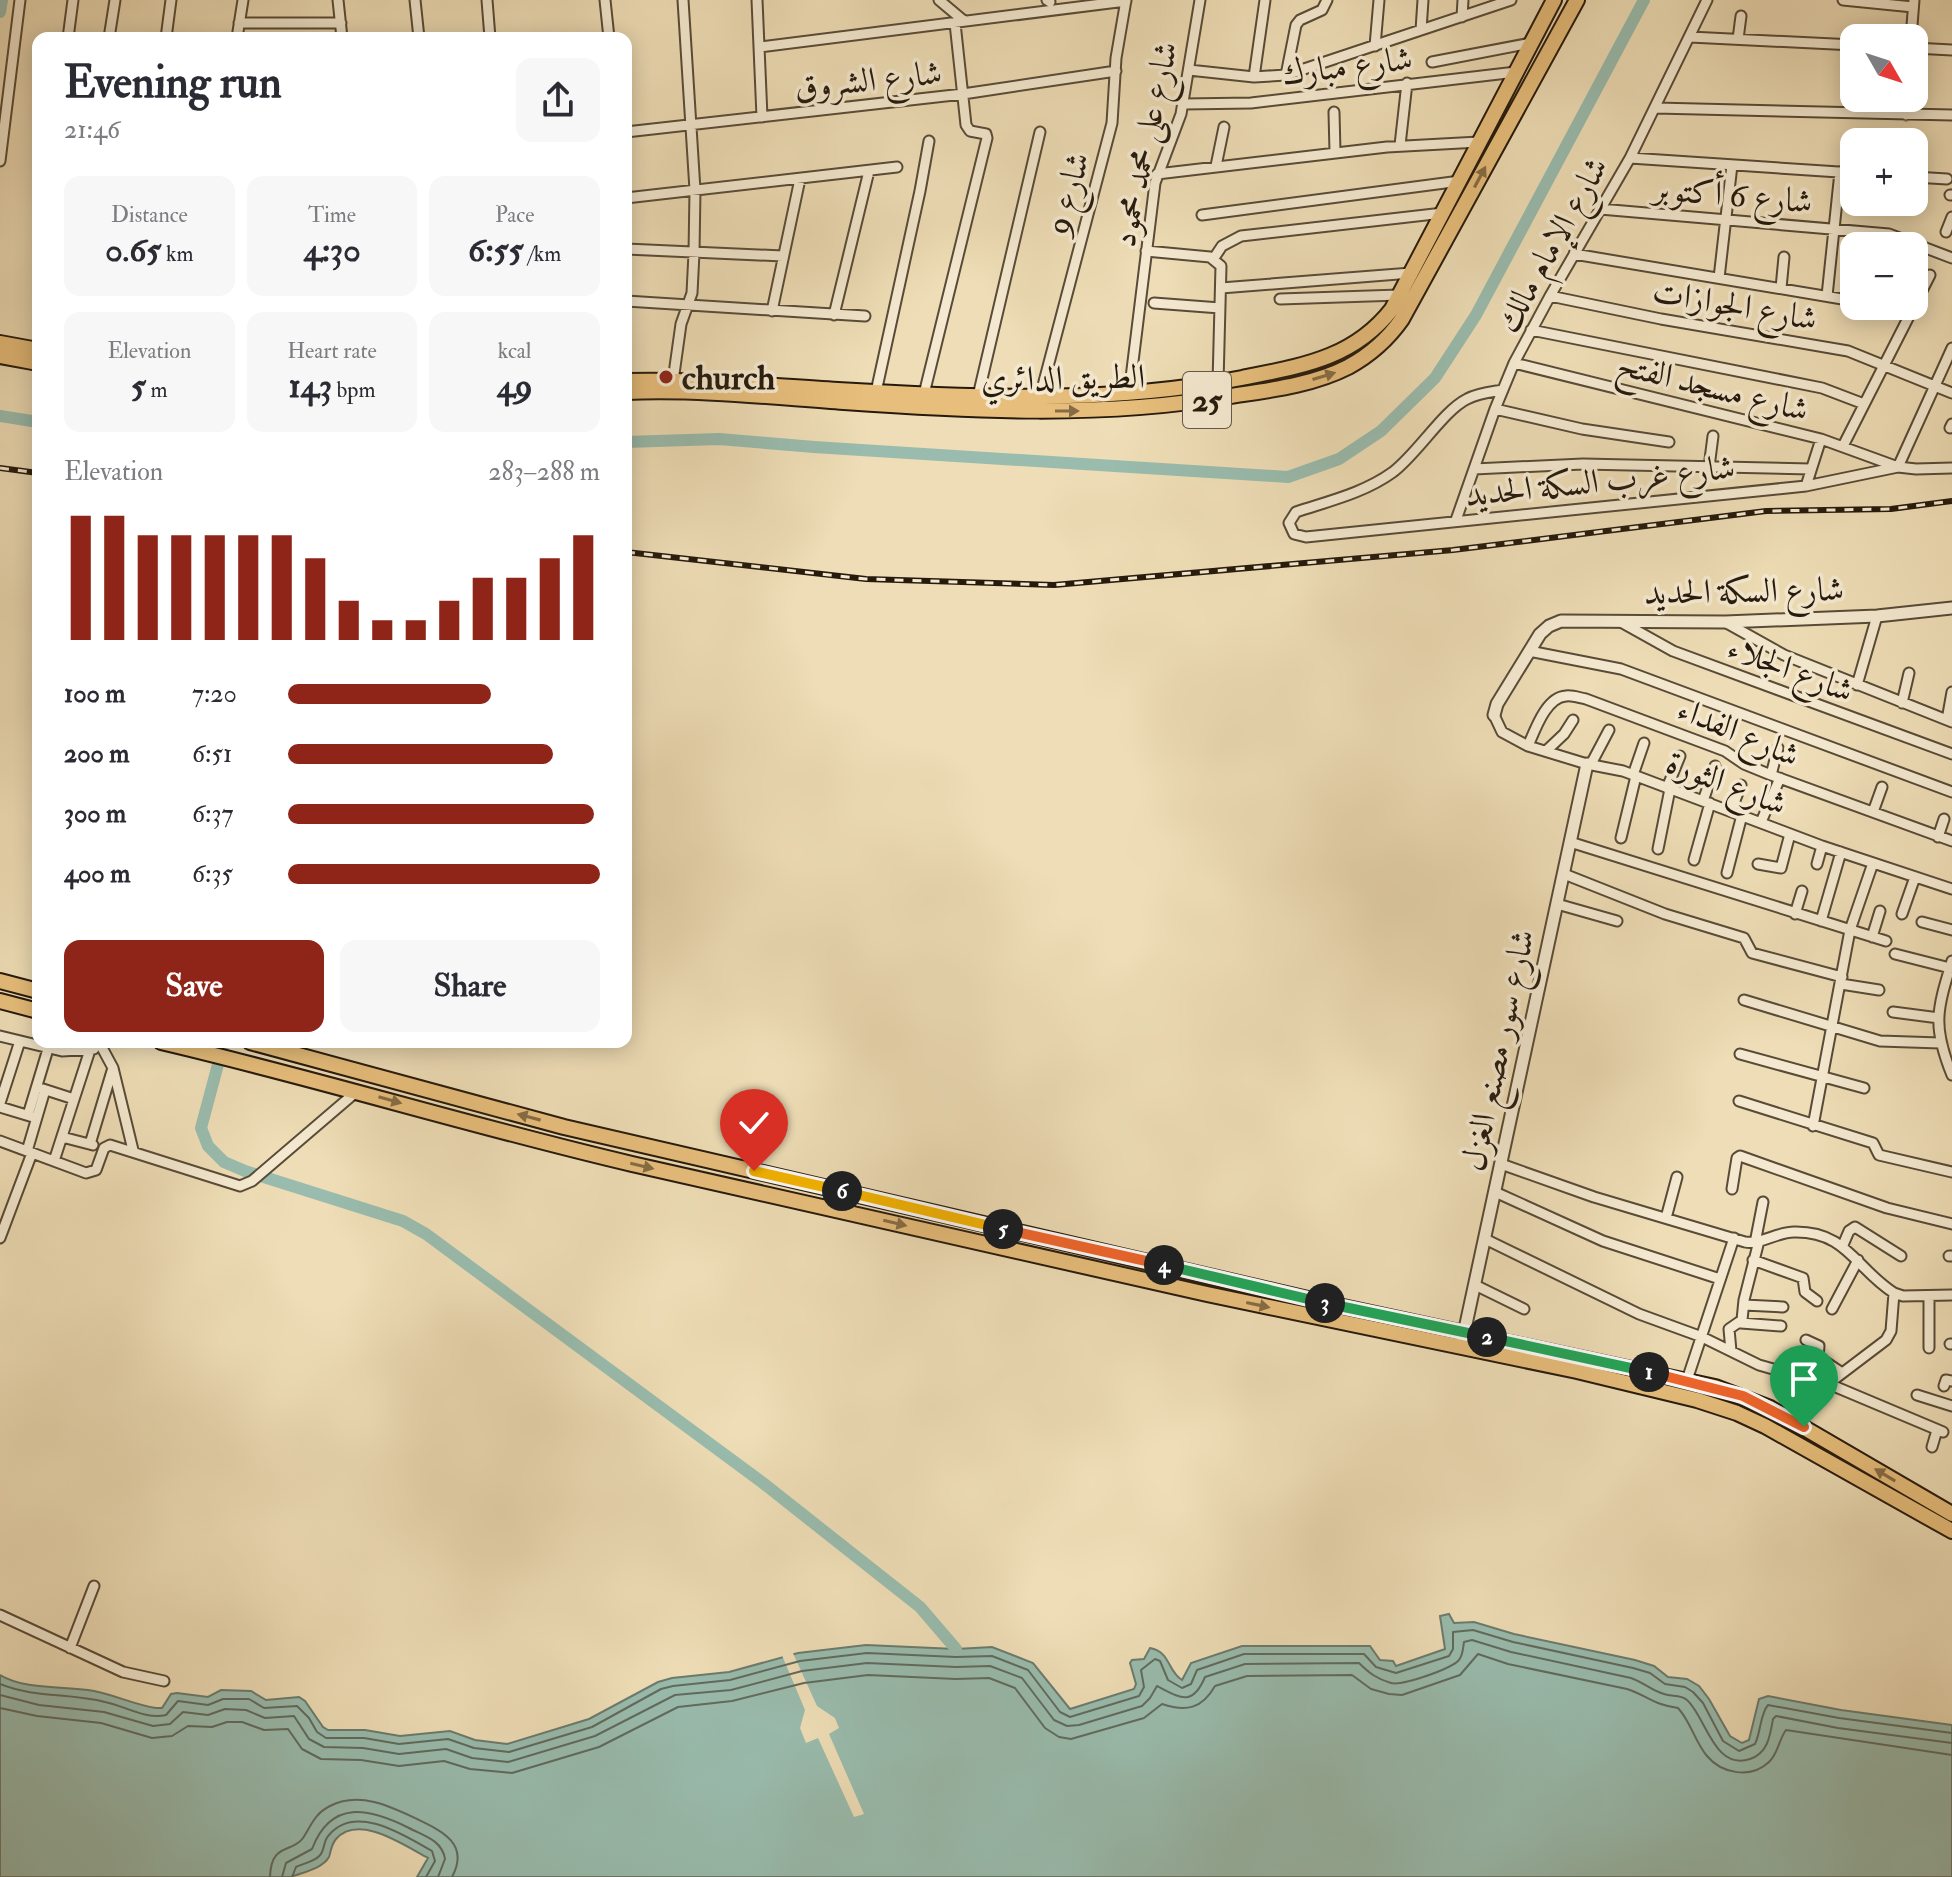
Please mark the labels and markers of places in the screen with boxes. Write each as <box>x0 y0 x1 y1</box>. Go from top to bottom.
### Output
place label: church <box>682 357 775 400</box>
marker: church <box>657 368 675 386</box>
pin <box>720 1089 788 1171</box>
pin: 6 <box>822 1171 862 1211</box>
pin: 5 <box>983 1209 1023 1249</box>
pin: 4 <box>1144 1245 1184 1285</box>
pin: 3 <box>1305 1283 1345 1323</box>
pin: 2 <box>1467 1317 1507 1357</box>
pin <box>1770 1345 1838 1427</box>
pin: 1 <box>1629 1352 1669 1392</box>

